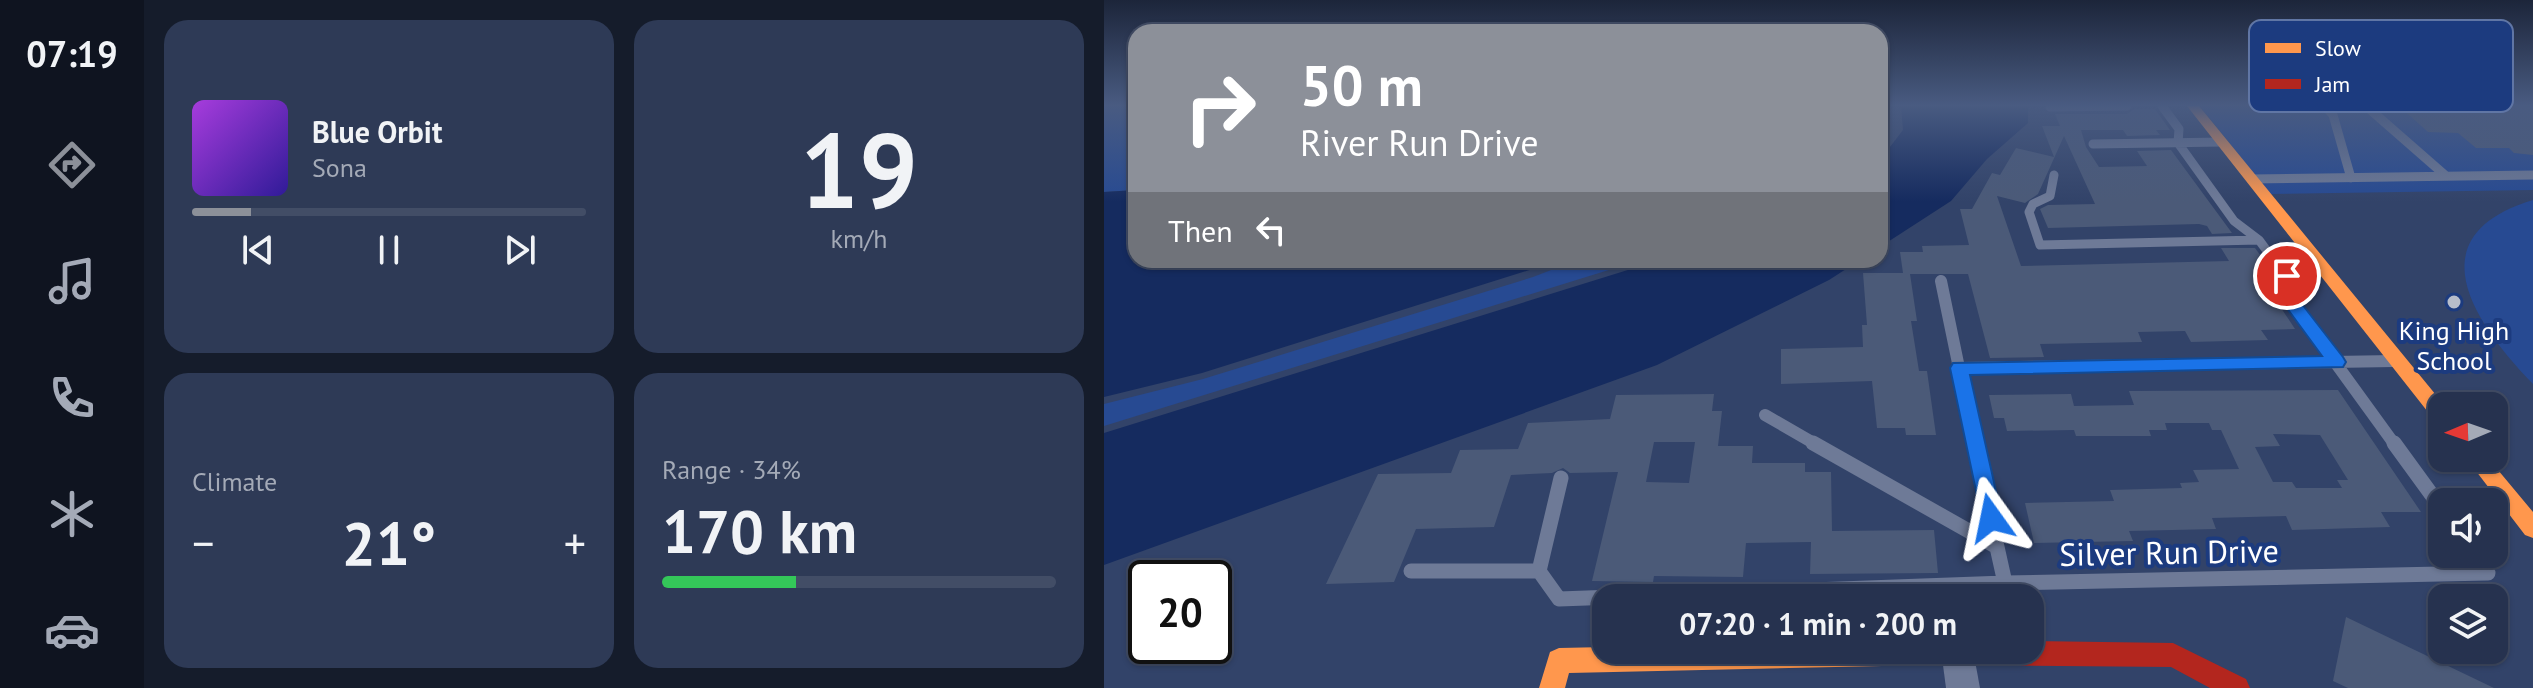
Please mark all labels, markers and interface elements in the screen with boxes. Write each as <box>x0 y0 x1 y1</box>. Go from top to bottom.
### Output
legend <box>2249 20 2513 112</box>
text: 07:19 <box>26 30 118 77</box>
text: Slow <box>2315 34 2361 62</box>
text: 50 m <box>1300 49 1423 121</box>
icon: right <box>1168 56 1272 160</box>
text: Jam <box>2314 70 2350 98</box>
text: 19 <box>800 102 918 237</box>
text: Blue Orbit <box>312 112 442 151</box>
text: River Run Drive <box>1300 119 1539 166</box>
icon: directions <box>44 137 100 193</box>
text: Sona <box>312 151 367 184</box>
icon: left <box>1249 208 1293 252</box>
text: Then <box>1168 211 1233 250</box>
text: km/h <box>831 222 888 255</box>
icon: previous <box>236 228 280 272</box>
icon: pause <box>367 228 411 272</box>
icon: next <box>498 228 542 272</box>
pin <box>2253 242 2321 310</box>
icon: music <box>44 253 100 309</box>
icon: arrive <box>2265 254 2309 298</box>
marker: King High School <box>2445 293 2463 311</box>
place label: King High School <box>2399 314 2509 377</box>
icon: phone <box>44 370 100 426</box>
north arrow <box>2428 392 2508 472</box>
map controls <box>2428 392 2508 664</box>
text: Range · 34% <box>662 453 801 486</box>
text: Climate <box>192 465 277 498</box>
position arrow <box>1949 476 2033 560</box>
icon: climate <box>44 486 100 542</box>
button: sound <box>2428 488 2508 568</box>
text: 170 km <box>662 492 857 570</box>
text: 21° <box>342 504 436 582</box>
text: − <box>192 514 214 571</box>
text: + <box>564 514 586 571</box>
street label: Silver Run Drive <box>2059 529 2279 575</box>
speed limit sign: 20 <box>1128 560 1232 664</box>
button: layers <box>2428 584 2508 664</box>
icon: car <box>44 602 100 658</box>
text: 07:20 · 1 min · 200 m <box>1679 604 1957 643</box>

